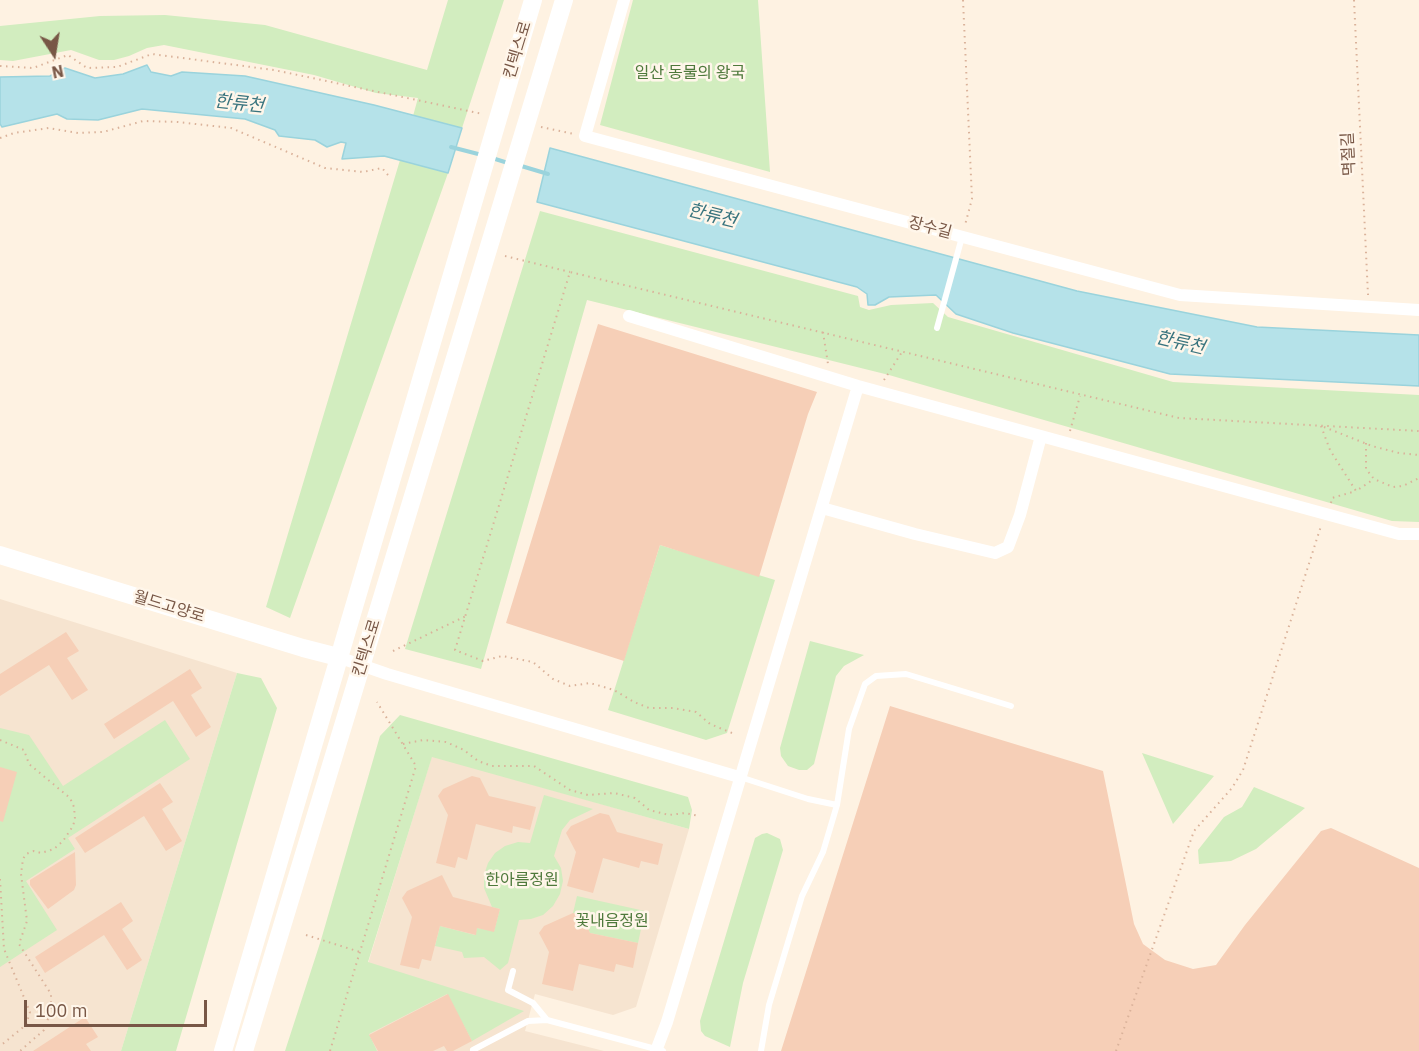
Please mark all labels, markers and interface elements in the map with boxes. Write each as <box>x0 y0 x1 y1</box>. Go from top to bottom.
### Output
street label: 킨텍스로 <box>500 19 536 81</box>
north arrow <box>24 24 84 84</box>
text: N <box>50 61 65 83</box>
park label: 일산 동물의 왕국 <box>635 63 745 83</box>
water label: 한류천 <box>213 91 265 117</box>
street label: 멱절길 <box>1338 131 1360 177</box>
water label: 한류천 <box>685 200 739 232</box>
street label: 장수길 <box>906 213 954 243</box>
water label: 한류천 <box>1153 327 1207 359</box>
street label: 월드고양로 <box>131 587 207 627</box>
street label: 킨텍스로 <box>349 617 385 679</box>
park label: 한아름정원 <box>485 870 559 890</box>
park label: 꽃내음정원 <box>575 911 649 931</box>
scale bar <box>27 988 210 1026</box>
text: 100 m <box>35 999 87 1022</box>

